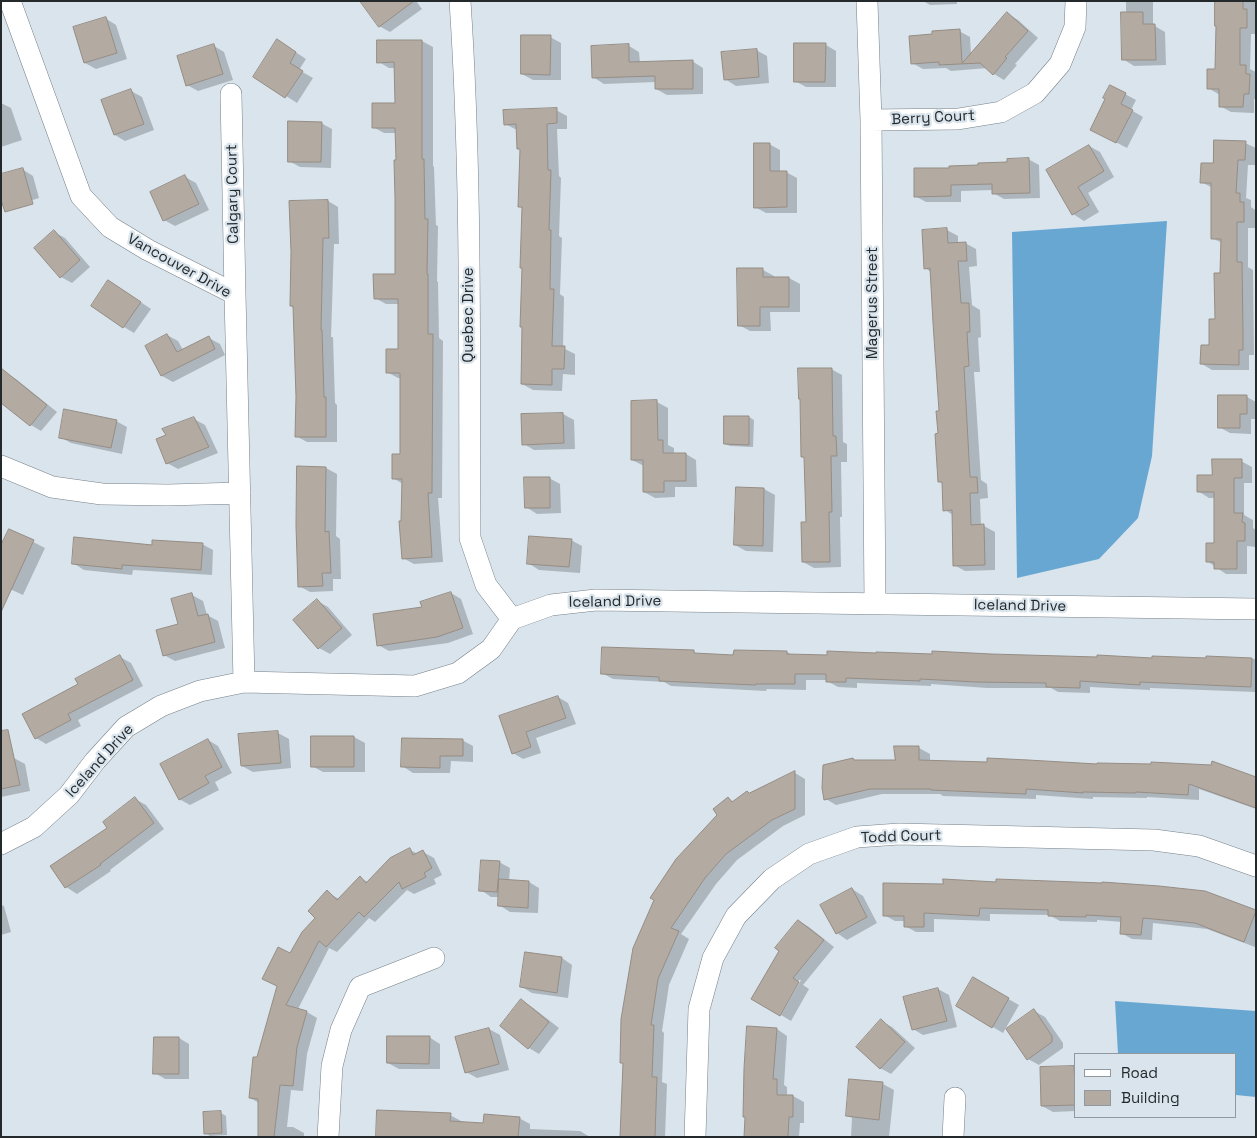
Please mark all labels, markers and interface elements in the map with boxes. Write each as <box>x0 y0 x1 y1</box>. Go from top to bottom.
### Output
street label: Berry Court <box>891 107 975 129</box>
street label: Calgary Court <box>223 144 243 244</box>
street label: Vancouver Drive <box>124 230 234 302</box>
street label: Magerus Street <box>864 247 882 359</box>
street label: Quebec Drive <box>460 267 478 363</box>
street label: Iceland Drive <box>569 592 661 612</box>
street label: Iceland Drive <box>974 596 1066 616</box>
street label: Iceland Drive <box>62 721 138 801</box>
street label: Todd Court <box>861 827 941 847</box>
legend <box>1074 1053 1237 1118</box>
text: Road <box>1121 1063 1158 1082</box>
text: Building <box>1121 1088 1180 1107</box>

